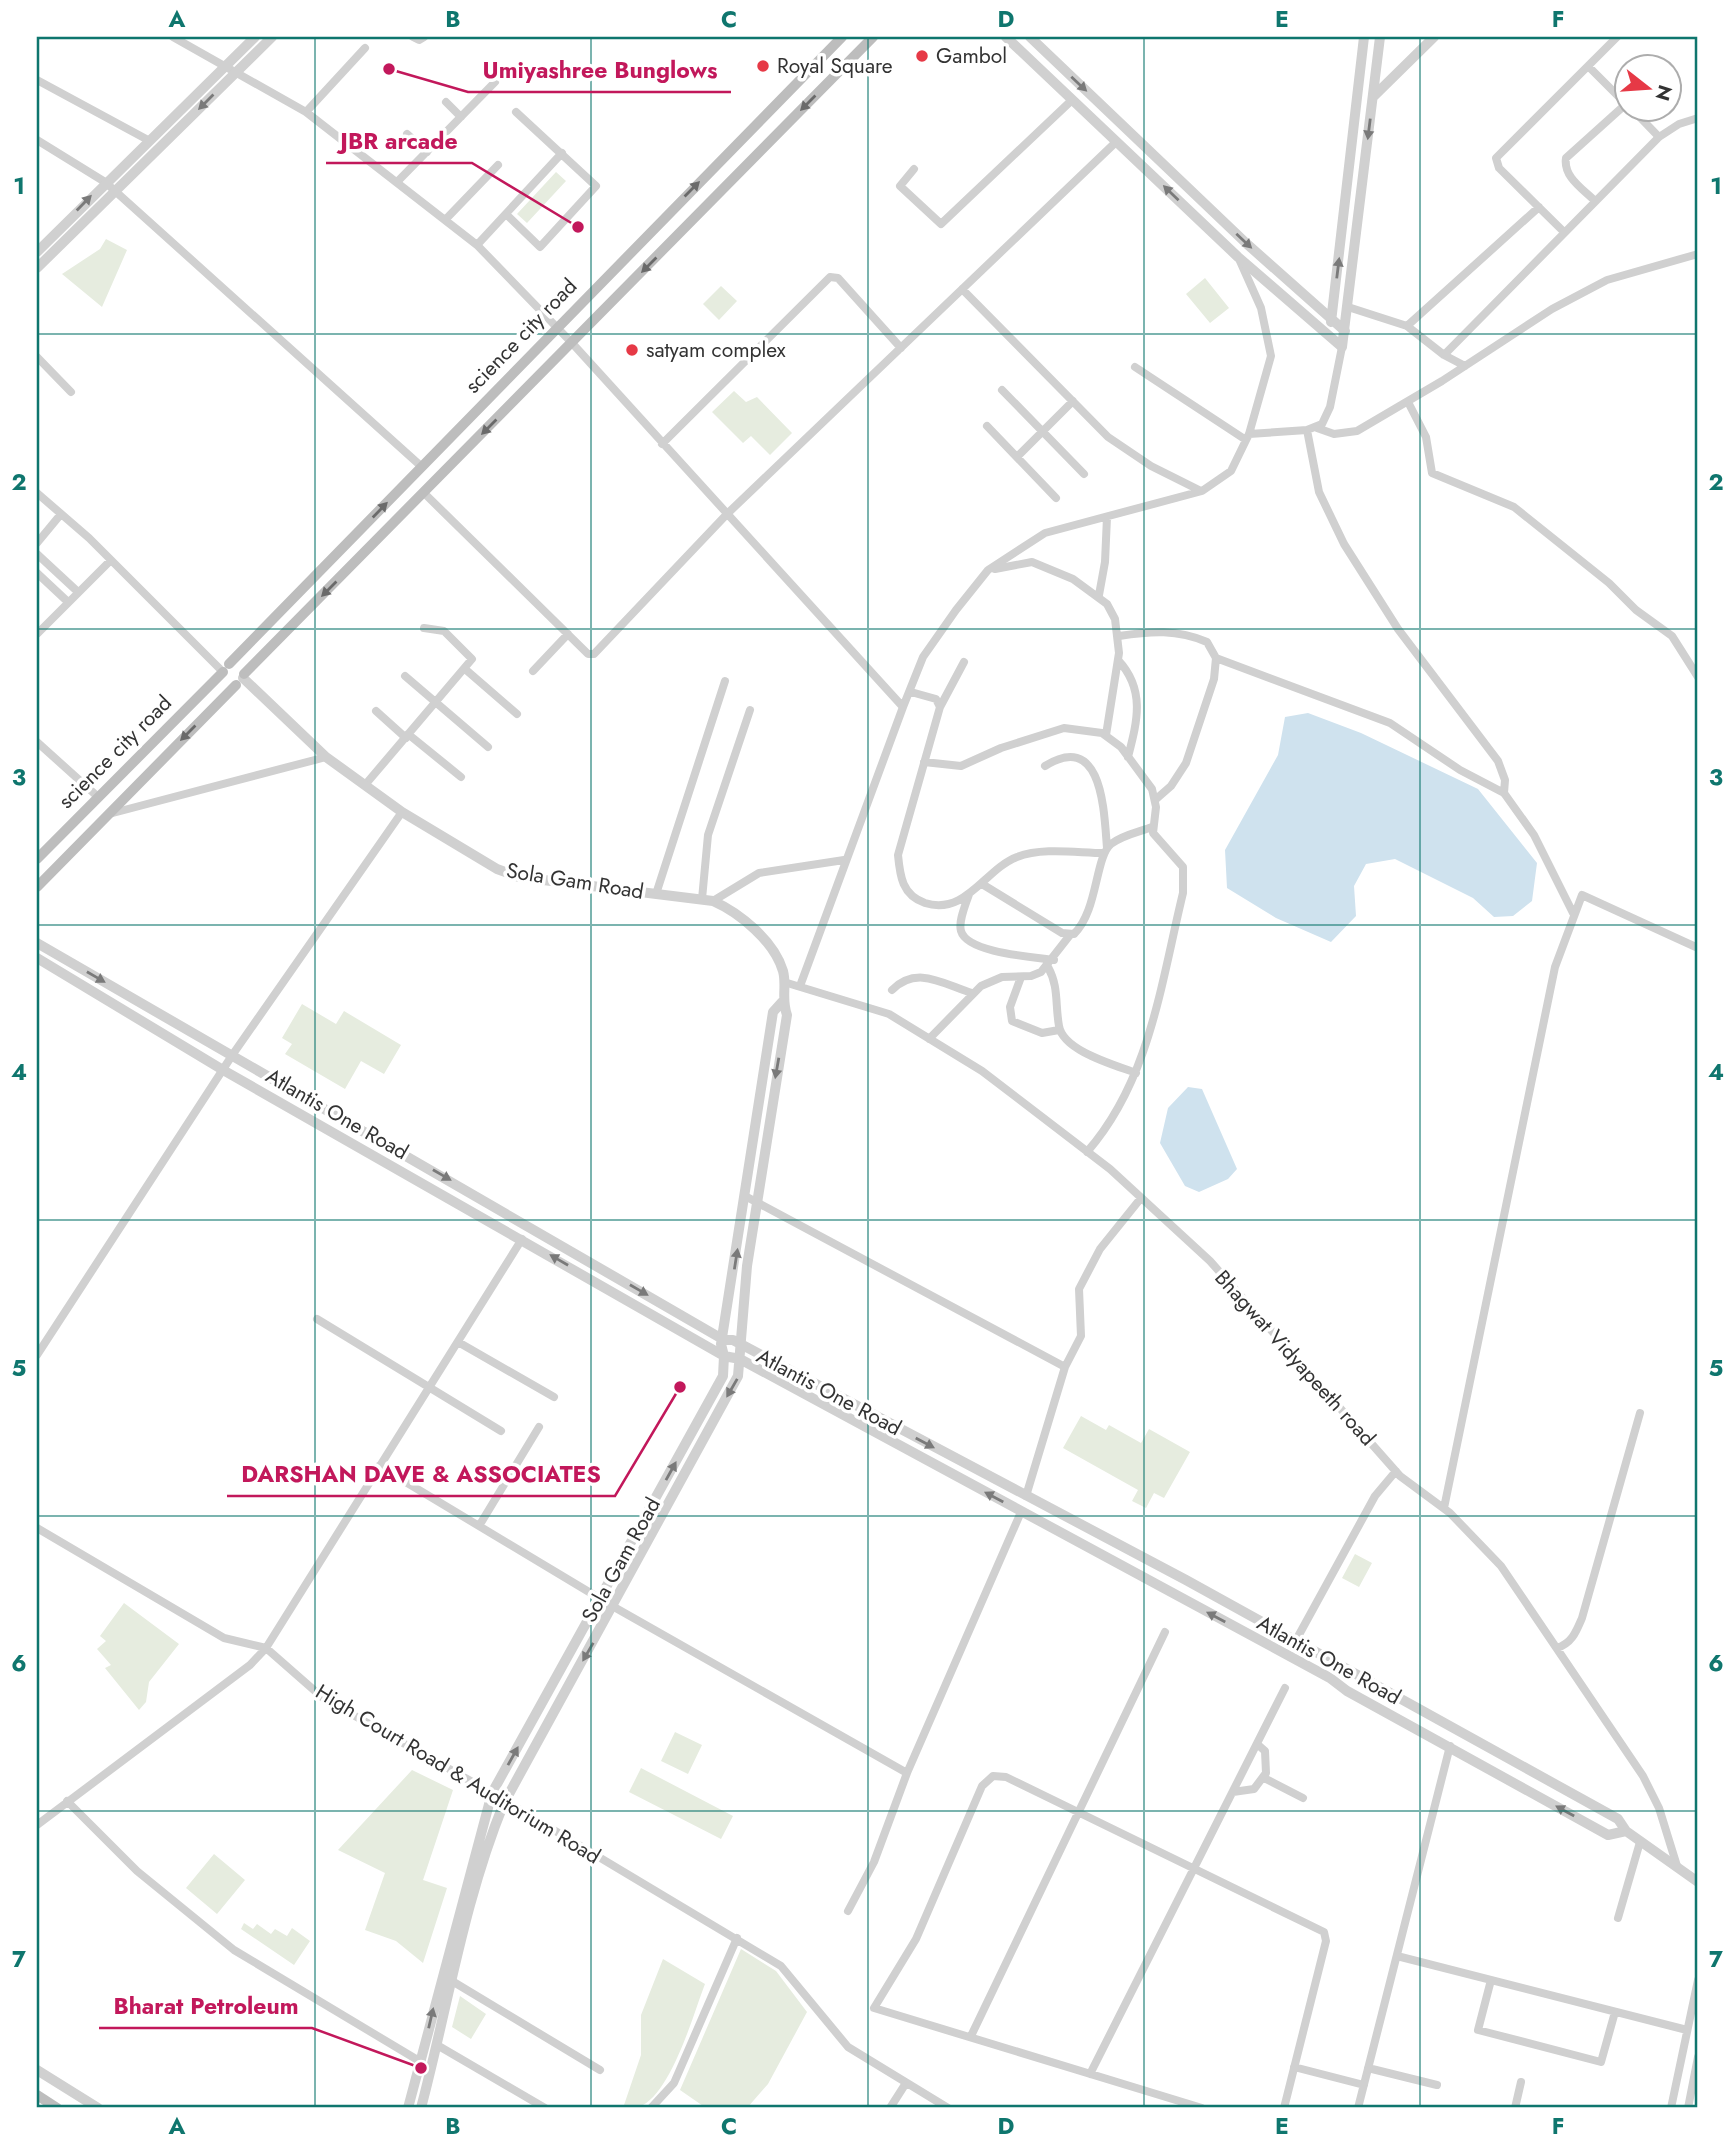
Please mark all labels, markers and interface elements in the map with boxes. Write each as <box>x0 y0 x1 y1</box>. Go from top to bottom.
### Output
text: A <box>168 2 186 36</box>
text: B <box>445 2 461 36</box>
text: C <box>721 2 737 36</box>
text: D <box>998 2 1015 36</box>
text: E <box>1275 2 1289 36</box>
text: F <box>1552 2 1564 36</box>
place label: Gambol <box>936 41 1007 71</box>
callout: Umiyashree Bunglows <box>468 48 731 92</box>
marker: Gambol <box>914 48 930 64</box>
place label: Royal Square <box>777 51 893 81</box>
north arrow <box>1612 52 1682 122</box>
text: Umiyashree Bunglows <box>483 53 717 87</box>
marker: Royal Square <box>755 58 771 74</box>
one-way arrow <box>1070 75 1087 91</box>
text: N <box>1649 82 1679 104</box>
one-way arrow <box>197 93 214 110</box>
one-way arrow <box>801 94 817 111</box>
one-way arrow <box>1364 118 1375 140</box>
callout: JBR arcade <box>326 119 472 163</box>
text: JBR arcade <box>336 124 458 158</box>
text: 1 <box>13 169 25 203</box>
text: 1 <box>1710 169 1722 203</box>
one-way arrow <box>684 181 700 198</box>
one-way arrow <box>1162 184 1179 201</box>
one-way arrow <box>76 195 92 212</box>
one-way arrow <box>1235 233 1252 250</box>
one-way arrow <box>641 256 657 273</box>
one-way arrow <box>1332 257 1343 279</box>
street label: science city road <box>458 272 584 400</box>
place label: satyam complex <box>646 335 786 365</box>
marker: satyam complex <box>624 342 640 358</box>
one-way arrow <box>481 419 497 435</box>
text: 2 <box>11 465 27 499</box>
text: 2 <box>1708 465 1724 499</box>
one-way arrow <box>371 502 388 519</box>
one-way arrow <box>320 580 337 597</box>
street label: science city road <box>52 689 178 815</box>
one-way arrow <box>179 724 196 741</box>
text: 3 <box>12 760 26 794</box>
text: 3 <box>1709 760 1723 794</box>
street label: Sola Gam Road <box>504 855 646 907</box>
one-way arrow <box>86 971 106 983</box>
text: 4 <box>11 1055 27 1089</box>
text: 4 <box>1708 1055 1724 1089</box>
one-way arrow <box>772 1058 783 1080</box>
street label: Atlantis One Road <box>260 1061 414 1167</box>
one-way arrow <box>433 1169 452 1181</box>
one-way arrow <box>731 1248 742 1270</box>
one-way arrow <box>549 1254 568 1266</box>
street label: Bhagwat Vidyapeeth road <box>1208 1263 1382 1453</box>
one-way arrow <box>629 1284 648 1296</box>
street label: Atlantis One Road <box>751 1341 907 1443</box>
text: 5 <box>12 1351 26 1385</box>
text: 5 <box>1709 1351 1723 1385</box>
one-way arrow <box>725 1378 738 1397</box>
one-way arrow <box>915 1436 935 1448</box>
callout: DARSHAN DAVE & ASSOCIATES <box>227 1452 615 1496</box>
text: DARSHAN DAVE & ASSOCIATES <box>241 1457 601 1491</box>
one-way arrow <box>665 1461 677 1481</box>
street label: Sola Gam Road <box>574 1492 668 1628</box>
one-way arrow <box>984 1492 1004 1504</box>
street label: Atlantis One Road <box>1252 1608 1406 1712</box>
one-way arrow <box>1206 1611 1226 1623</box>
one-way arrow <box>582 1643 594 1662</box>
text: 6 <box>11 1646 27 1680</box>
text: 6 <box>1708 1646 1724 1680</box>
street label: High Court Road & Auditorium Road <box>310 1677 606 1871</box>
one-way arrow <box>507 1746 519 1765</box>
one-way arrow <box>1555 1805 1574 1817</box>
text: 7 <box>12 1942 26 1976</box>
text: 7 <box>1709 1942 1723 1976</box>
callout: Bharat Petroleum <box>99 1984 312 2028</box>
text: Bharat Petroleum <box>113 1989 299 2023</box>
one-way arrow <box>425 2007 436 2029</box>
text: A <box>168 2109 186 2143</box>
text: B <box>445 2109 461 2143</box>
text: C <box>721 2109 737 2143</box>
text: D <box>998 2109 1015 2143</box>
text: E <box>1275 2109 1289 2143</box>
text: F <box>1552 2109 1564 2143</box>

